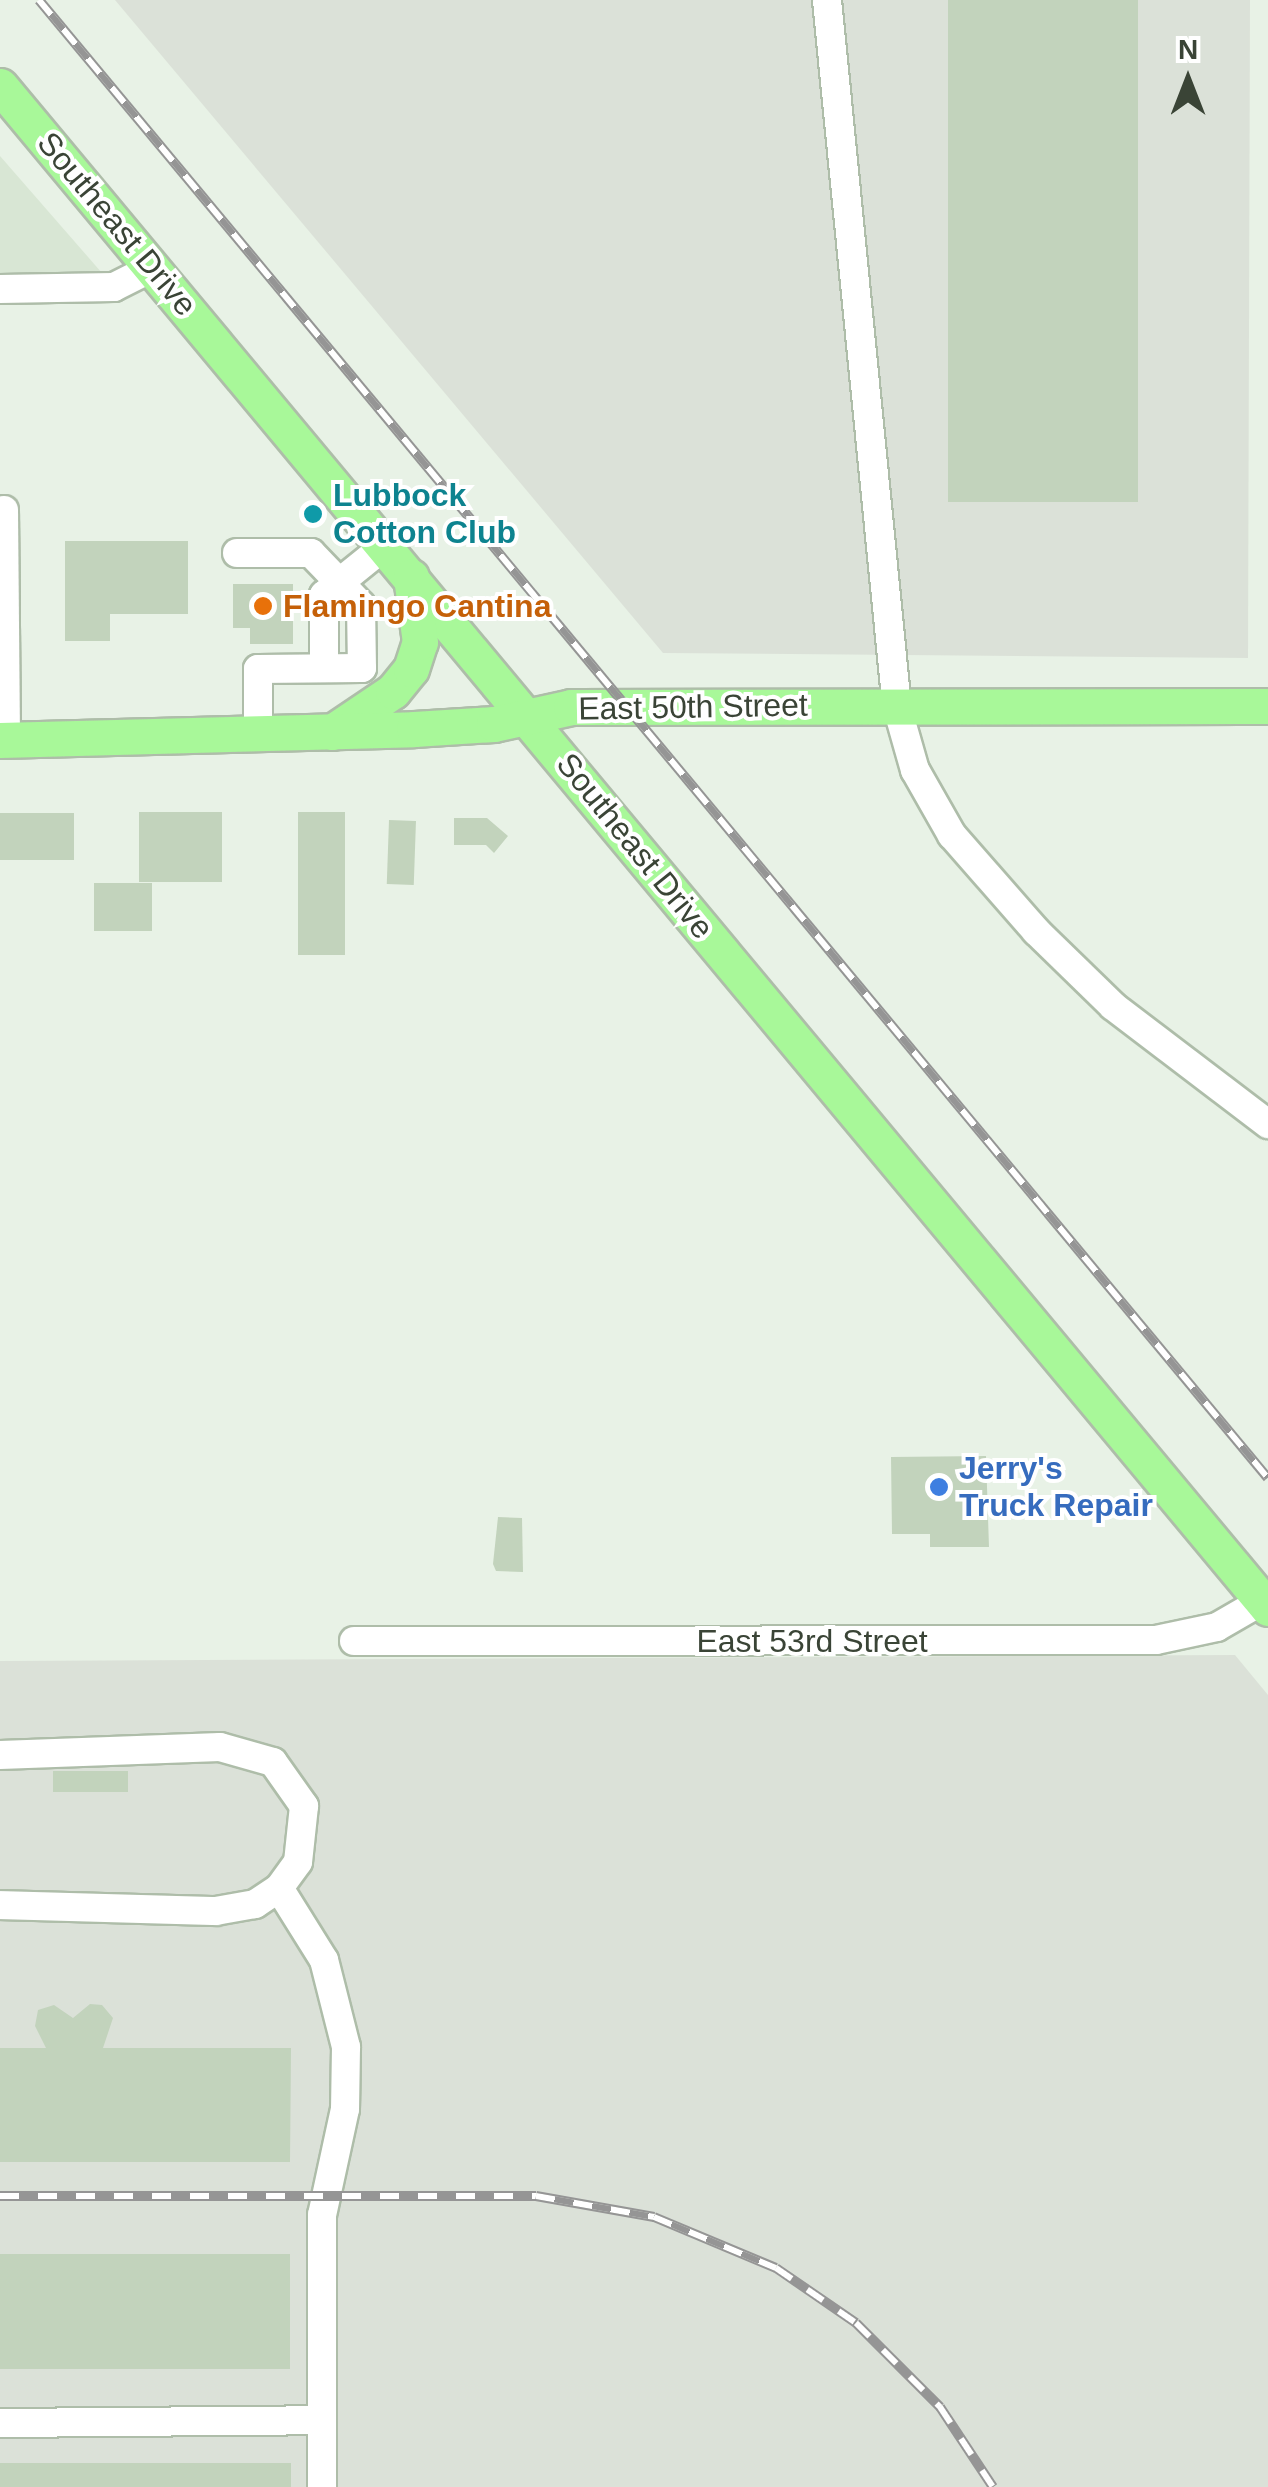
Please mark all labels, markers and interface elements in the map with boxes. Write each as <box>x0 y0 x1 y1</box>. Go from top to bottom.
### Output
north arrow <box>1138 30 1238 130</box>
text: N <box>1178 34 1198 65</box>
street label: Southeast Drive <box>29 124 205 324</box>
place label: Lubbock Cotton Club <box>333 477 516 552</box>
marker: Lubbock Cotton Club <box>302 503 324 525</box>
place label: Flamingo Cantina <box>283 587 551 625</box>
marker: Flamingo Cantina <box>252 595 274 617</box>
street label: East 50th Street <box>578 686 808 728</box>
street label: Southeast Drive <box>548 745 722 947</box>
place label: Jerry's Truck Repair <box>959 1450 1153 1525</box>
marker: Jerry's Truck Repair <box>928 1476 950 1498</box>
street label: East 53rd Street <box>696 1622 928 1660</box>

